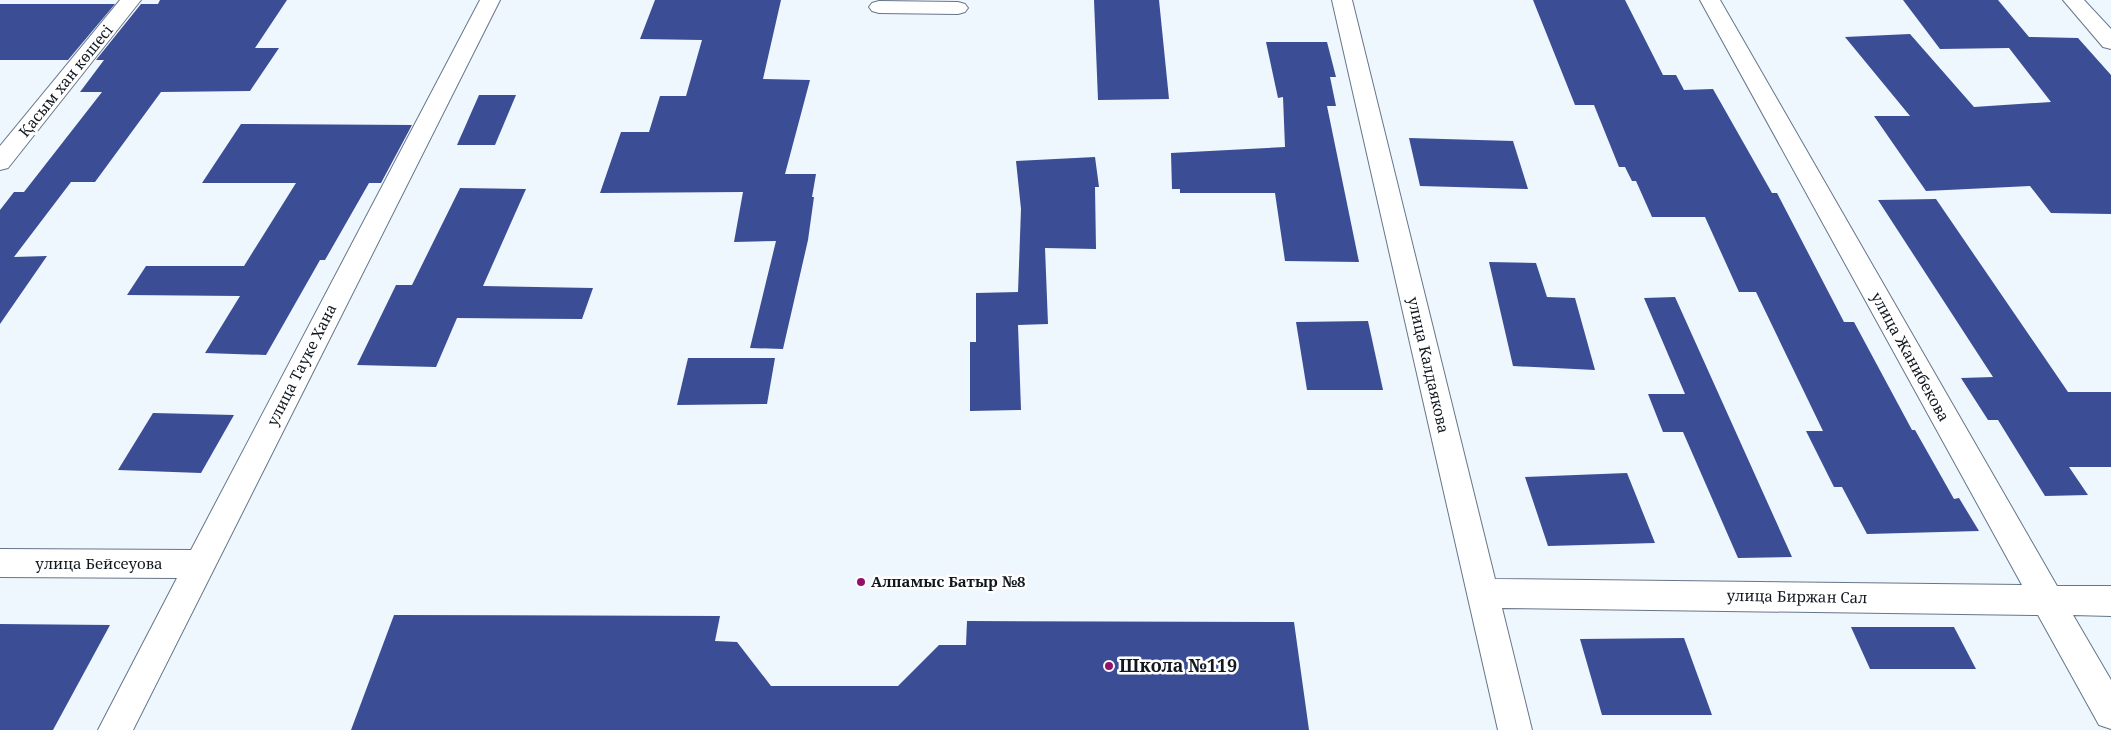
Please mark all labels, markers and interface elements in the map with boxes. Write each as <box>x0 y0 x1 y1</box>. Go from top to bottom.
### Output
street label: Қасым хан көшесі <box>14 20 117 141</box>
street label: улица Жанибекова <box>1867 288 1955 425</box>
street label: улица Калдаякова <box>1404 295 1454 435</box>
street label: улица Тауке Хана <box>262 300 341 429</box>
street label: улица Бейсеуова <box>35 553 163 573</box>
place label: Алпамыс Батыр №8 <box>871 571 1026 591</box>
marker: Алпамыс Батыр №8 <box>855 576 867 588</box>
street label: улица Биржан Сал <box>1726 585 1868 607</box>
place label: Школа №119 <box>1119 653 1237 677</box>
marker: Школа №119 <box>1103 660 1115 672</box>

